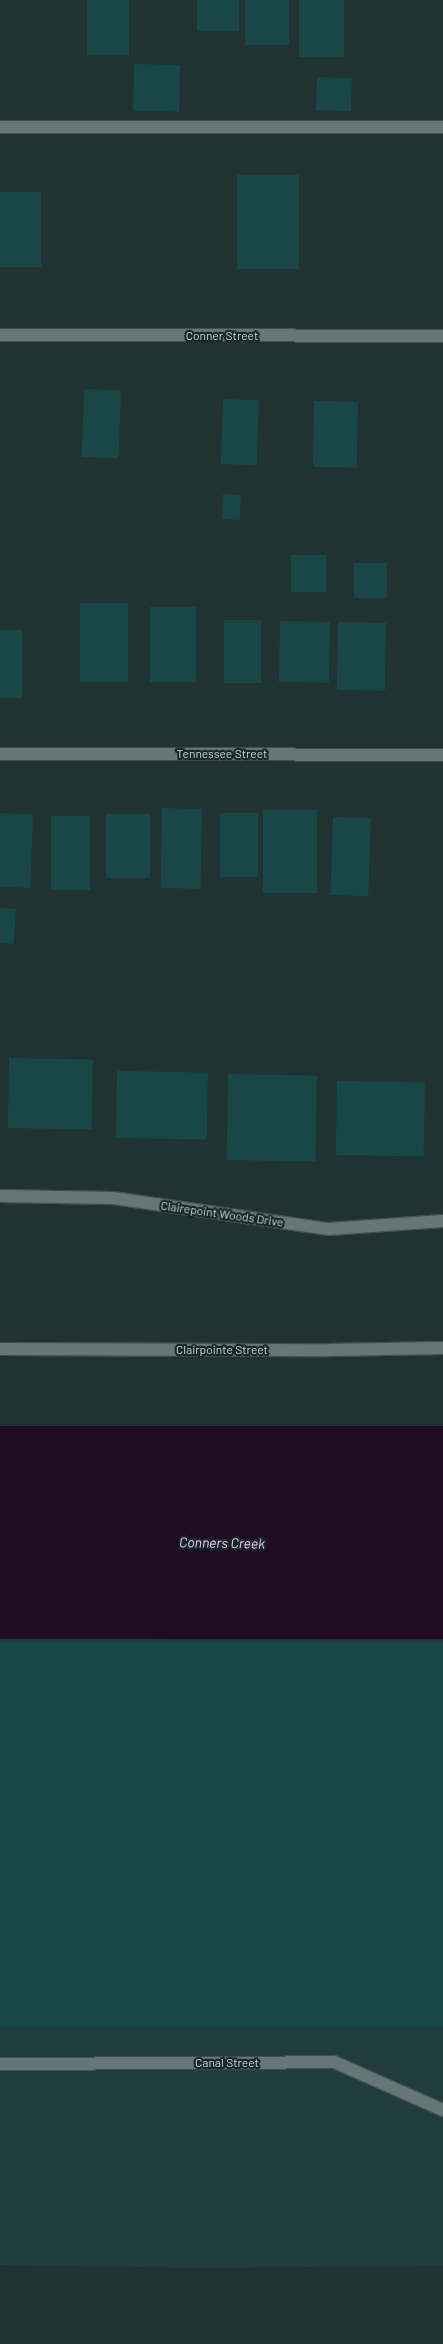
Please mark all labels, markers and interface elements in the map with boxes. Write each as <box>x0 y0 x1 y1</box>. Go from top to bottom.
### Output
street label: Conner Street <box>186 329 258 343</box>
street label: Tennessee Street <box>177 747 267 761</box>
street label: Clairepoint Woods Drive <box>160 1198 284 1230</box>
street label: Clairpointe Street <box>176 1343 268 1357</box>
water label: Conners Creek <box>179 1534 265 1552</box>
street label: Canal Street <box>195 2056 259 2070</box>

